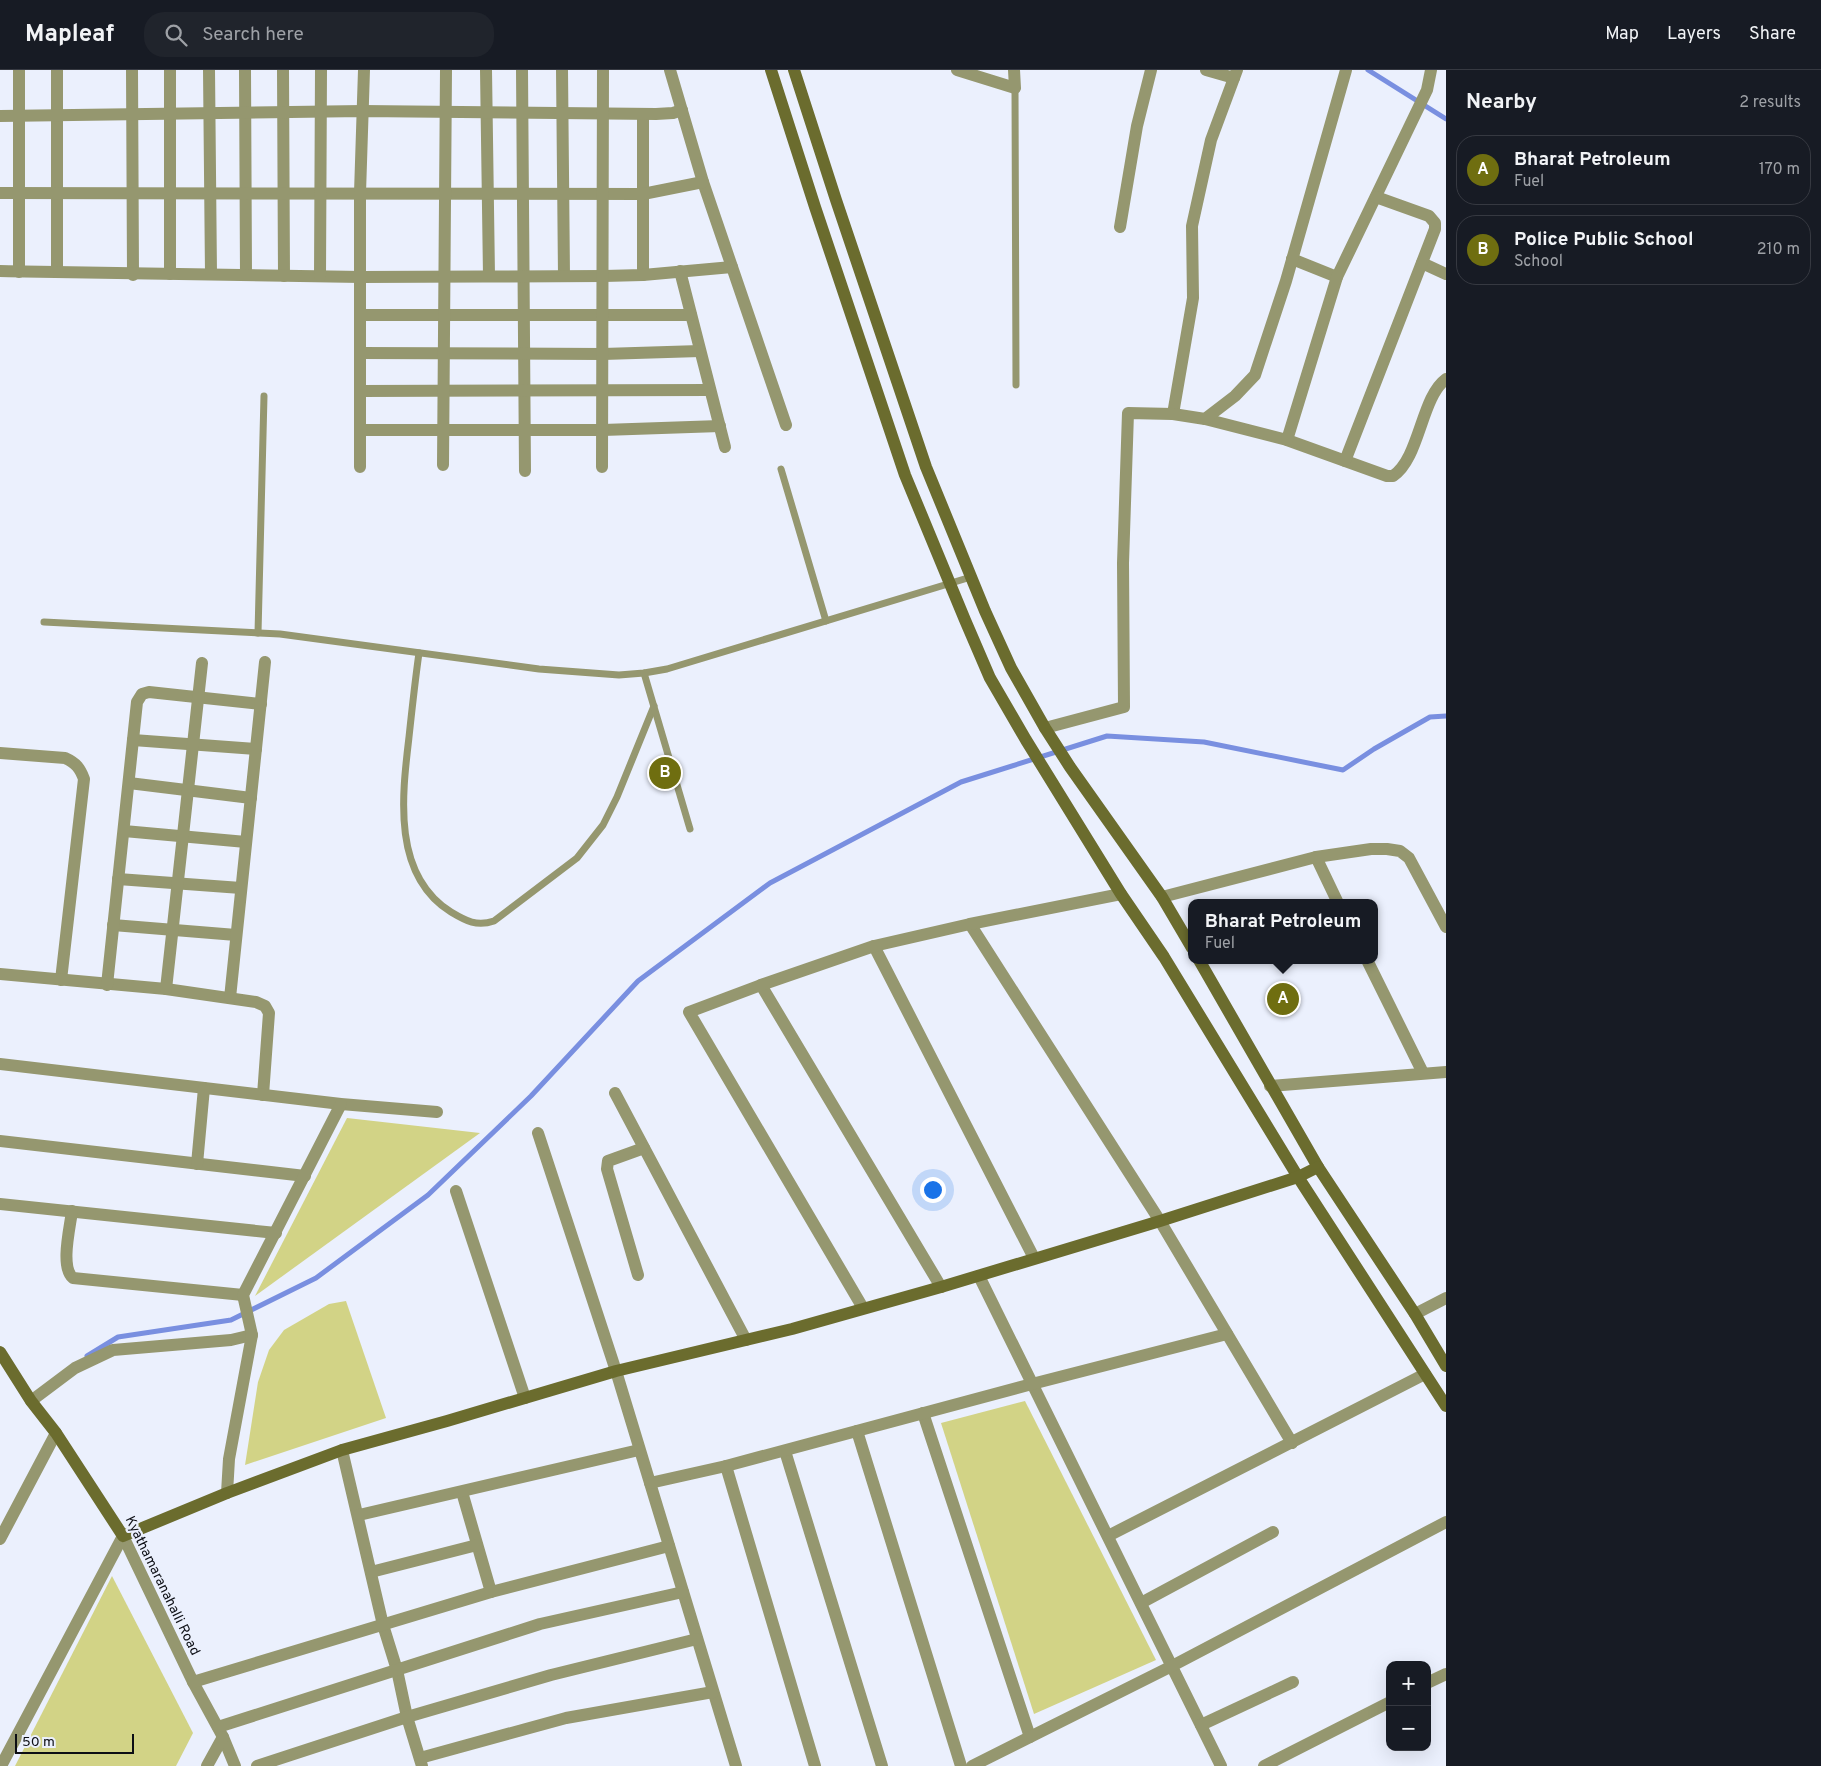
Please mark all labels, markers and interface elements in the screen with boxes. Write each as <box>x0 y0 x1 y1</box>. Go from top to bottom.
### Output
search box <box>144 12 494 57</box>
text: Mapleaf <box>25 20 114 50</box>
icon: search <box>162 21 190 49</box>
text: Search here <box>202 23 304 47</box>
text: Map <box>1605 23 1639 46</box>
text: Layers <box>1667 23 1721 46</box>
text: Share <box>1749 23 1796 46</box>
text: Nearby <box>1466 89 1537 116</box>
text: 2 results <box>1739 93 1801 113</box>
text: Bharat Petroleum <box>1514 148 1671 172</box>
text: A <box>1477 160 1489 180</box>
text: 170 m <box>1759 160 1800 180</box>
text: Fuel <box>1514 172 1544 192</box>
text: Police Public School <box>1514 228 1694 252</box>
text: B <box>1477 240 1489 260</box>
text: 210 m <box>1757 240 1800 260</box>
text: School <box>1514 252 1563 272</box>
pin: B <box>649 754 681 792</box>
popup <box>1188 899 1378 964</box>
text: Bharat Petroleum <box>1205 910 1361 934</box>
text: Fuel <box>1205 934 1235 954</box>
pin: A <box>1267 980 1299 1018</box>
your location <box>920 1177 946 1203</box>
street label: Kyathamaranahalli Road <box>121 1514 203 1658</box>
map controls <box>1386 1661 1431 1751</box>
button: + <box>1386 1661 1431 1706</box>
button: − <box>1386 1706 1431 1751</box>
scale bar <box>15 1731 134 1754</box>
text: 50 m <box>22 1734 55 1751</box>

